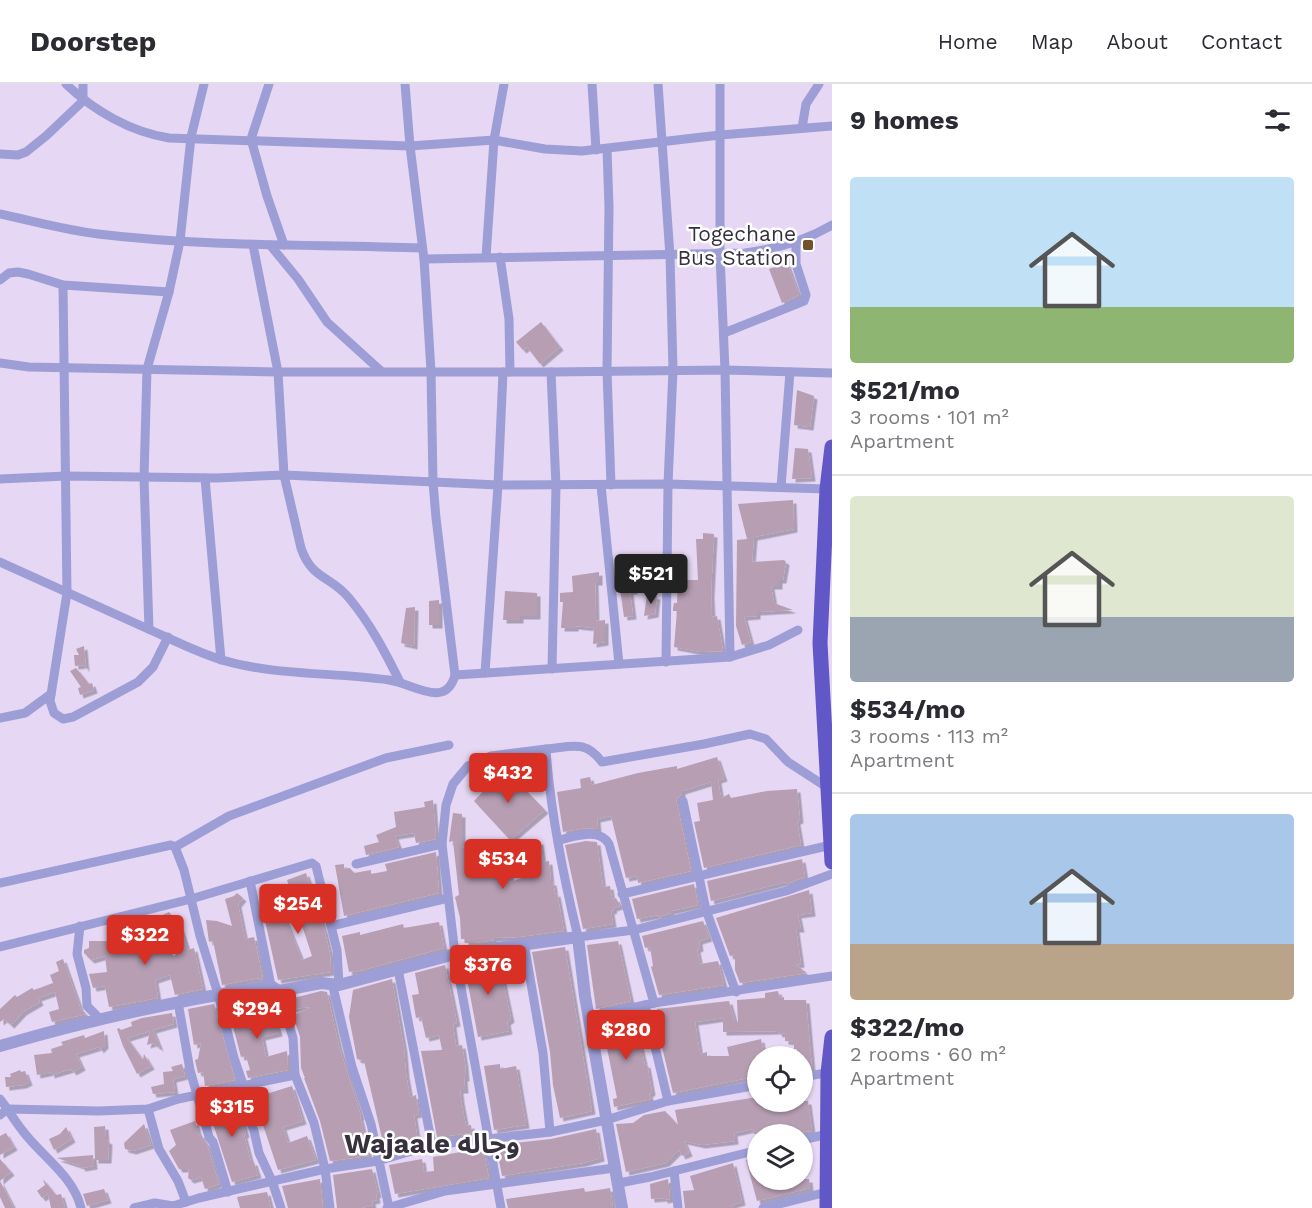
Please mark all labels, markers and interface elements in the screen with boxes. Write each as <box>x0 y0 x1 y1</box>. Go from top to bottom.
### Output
text: Doorstep <box>30 25 156 58</box>
text: Home <box>938 29 998 54</box>
text: Map <box>1031 29 1074 54</box>
text: About <box>1107 29 1168 54</box>
text: Contact <box>1201 29 1282 54</box>
icon: filters <box>1261 104 1294 137</box>
text: 9 homes <box>850 105 959 135</box>
icon: home <box>1018 216 1126 324</box>
place label: Togechane Bus Station <box>677 221 796 270</box>
marker: Togechane Bus Station <box>801 238 815 252</box>
text: $521/mo <box>850 375 960 405</box>
text: 3 rooms · 101 m² <box>850 405 1009 429</box>
text: Apartment <box>850 429 954 453</box>
icon: home <box>1018 535 1126 643</box>
pin: $521 <box>615 554 687 605</box>
text: $521 <box>628 561 674 585</box>
text: $534/mo <box>850 694 965 724</box>
text: 3 rooms · 113 m² <box>850 724 1008 748</box>
text: Apartment <box>850 748 954 772</box>
pin: $432 <box>472 753 544 804</box>
text: $432 <box>483 760 533 784</box>
pin: $534 <box>467 839 539 890</box>
text: $534 <box>478 846 528 870</box>
icon: home <box>1018 853 1126 961</box>
pin: $254 <box>262 884 334 935</box>
text: $254 <box>273 891 323 915</box>
pin: $322 <box>109 915 181 966</box>
text: $322 <box>121 922 169 946</box>
pin: $376 <box>452 945 524 996</box>
text: $376 <box>464 952 512 976</box>
pin: $294 <box>221 989 293 1040</box>
text: $294 <box>232 996 282 1020</box>
pin: $280 <box>590 1010 662 1061</box>
text: $322/mo <box>850 1012 964 1042</box>
text: $280 <box>601 1017 651 1041</box>
text: 2 rooms · 60 m² <box>850 1042 1006 1066</box>
map controls <box>747 1046 813 1190</box>
button: locate <box>747 1046 813 1112</box>
text: Apartment <box>850 1066 954 1090</box>
pin: $315 <box>196 1087 268 1138</box>
text: $315 <box>210 1094 254 1118</box>
button: layers <box>747 1124 813 1190</box>
district label: Wajaale وجاله <box>344 1128 520 1160</box>

